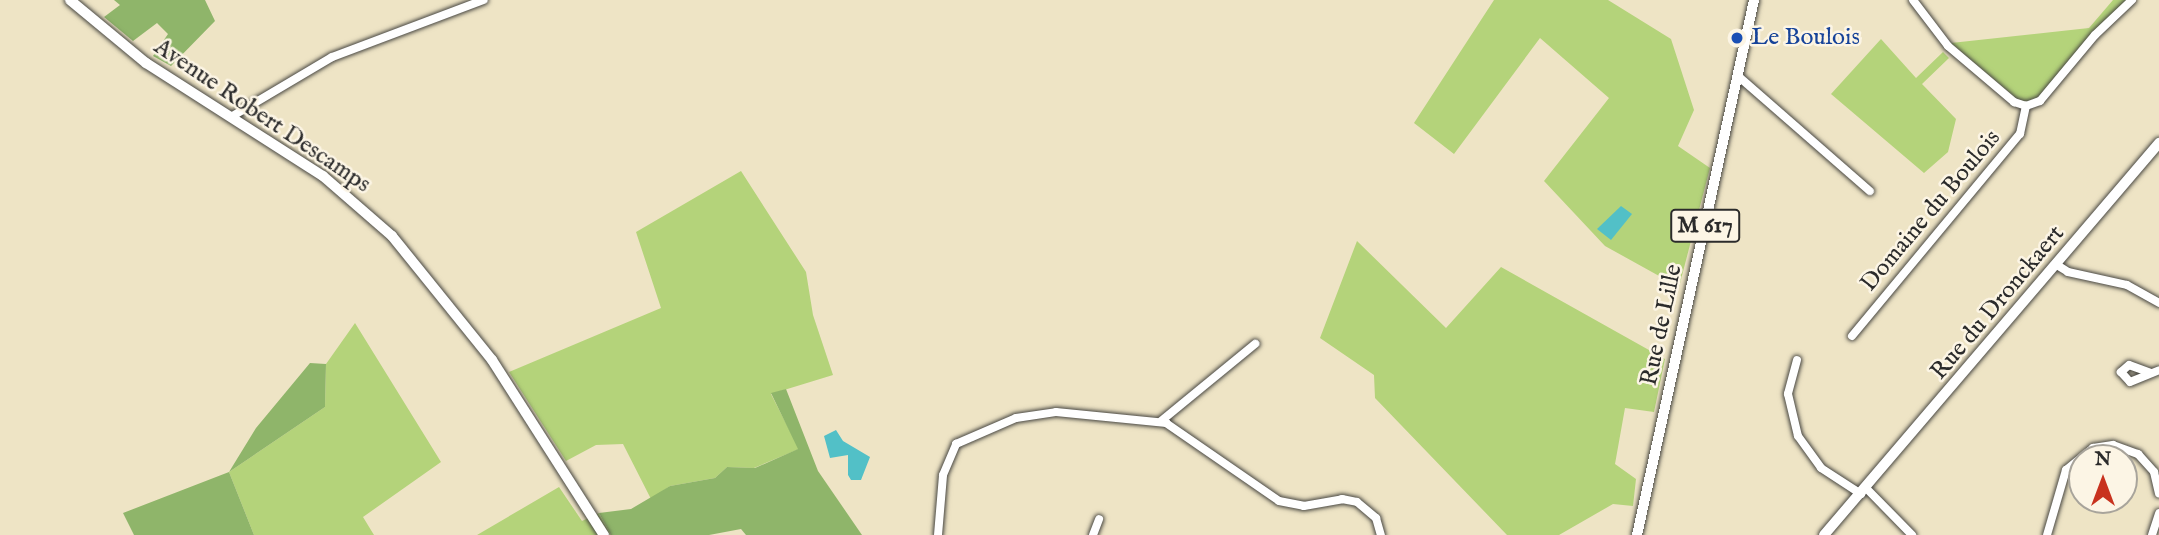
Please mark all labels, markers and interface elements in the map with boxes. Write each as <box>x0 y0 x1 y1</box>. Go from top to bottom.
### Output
place label: Le Boulois <box>1751 24 1860 52</box>
marker: Le Boulois <box>1729 30 1745 46</box>
street label: Avenue Robert Descamps <box>148 33 376 199</box>
street label: Domaine du Boulois <box>1855 124 2007 298</box>
road number: M 617 <box>1670 206 1740 246</box>
street label: Rue du Dronckaert <box>1925 220 2071 386</box>
street label: Rue de Lille <box>1635 262 1689 388</box>
north arrow <box>2068 444 2138 514</box>
text: N <box>2095 448 2111 472</box>

